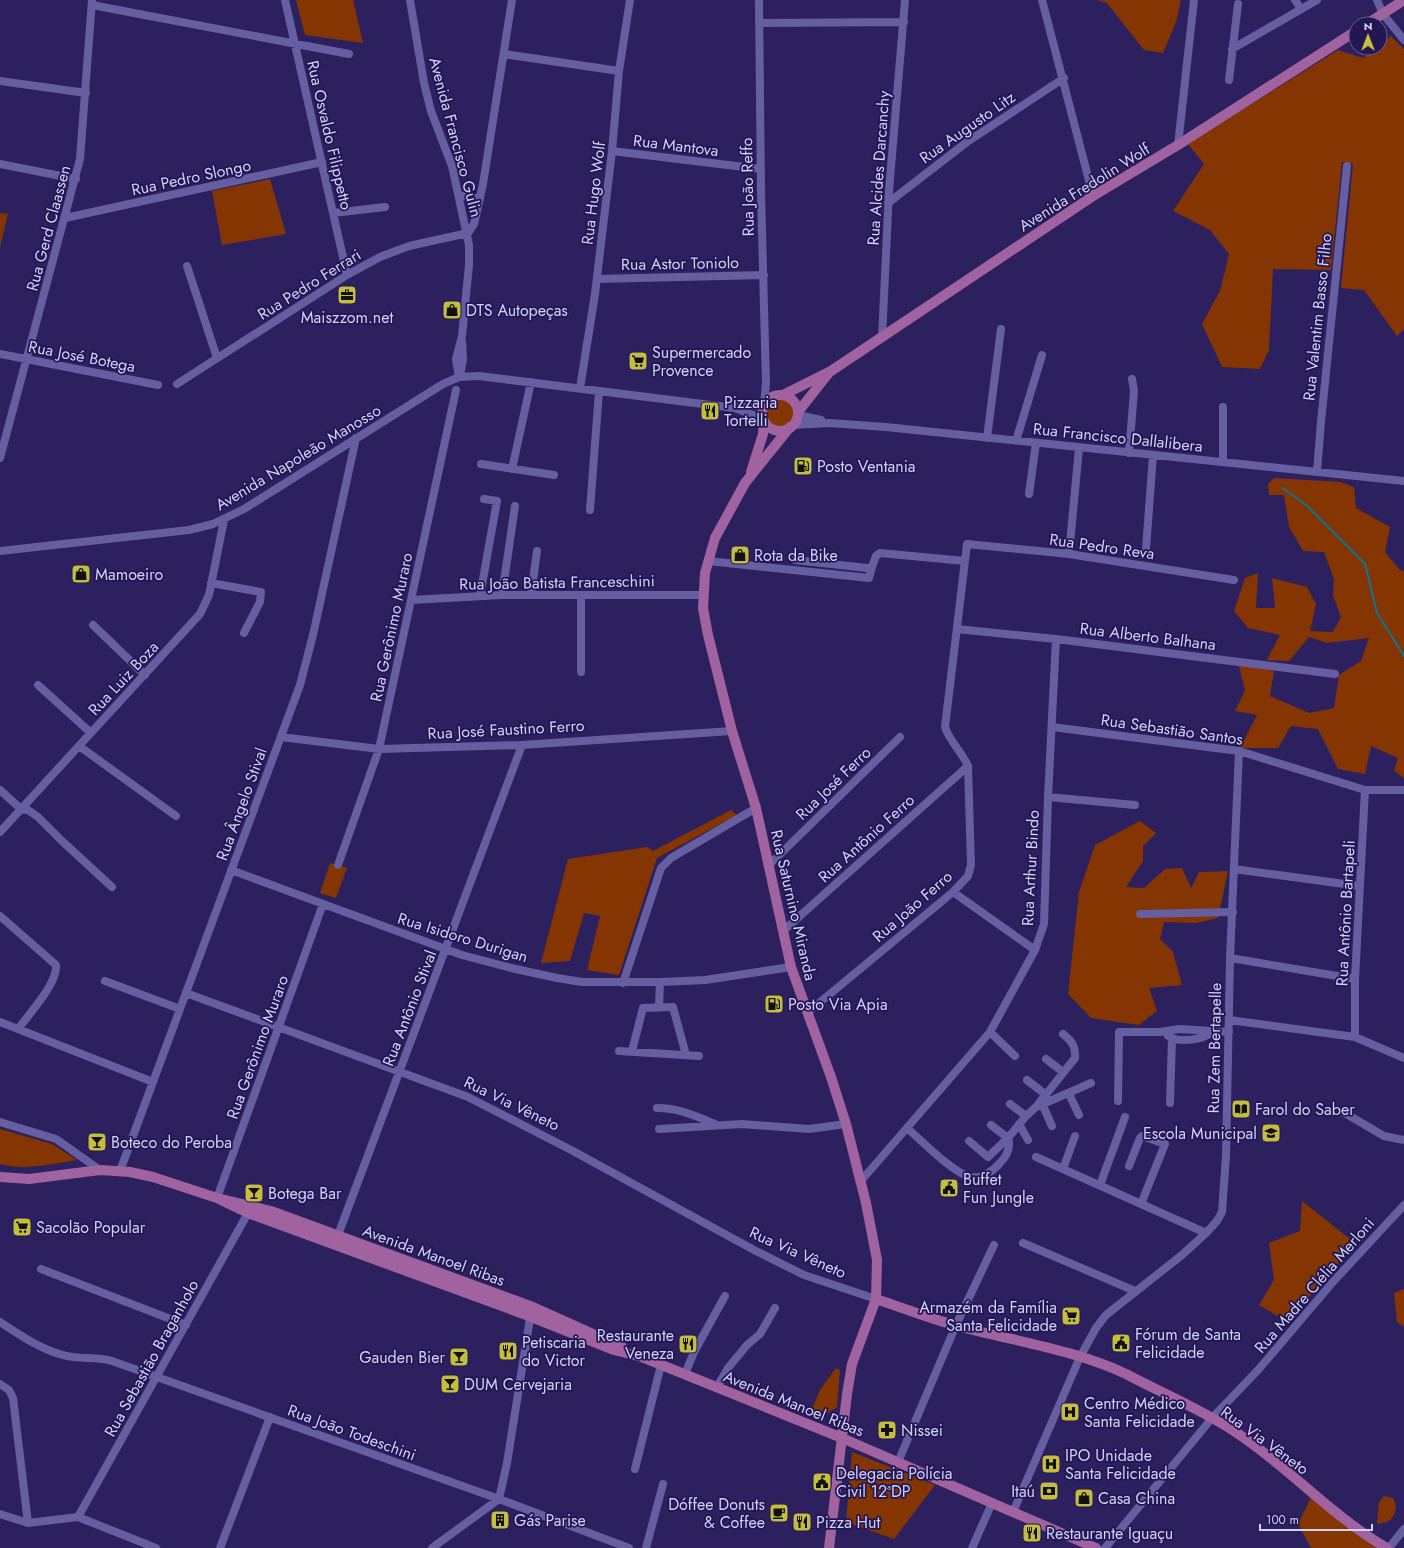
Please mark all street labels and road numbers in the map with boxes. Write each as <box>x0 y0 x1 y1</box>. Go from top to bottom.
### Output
street label: Avenida Francisco Gulin <box>423 55 488 220</box>
street label: Rua Osvaldo Filippetto <box>301 58 358 212</box>
street label: Rua Augusto Litz <box>915 85 1020 169</box>
street label: Rua Alcides Darcanchy <box>862 89 895 246</box>
street label: Rua Mantova <box>632 129 720 162</box>
street label: Rua João Reffo <box>735 137 760 237</box>
street label: Avenida Fredolin Wolf <box>1014 138 1155 237</box>
street label: Rua Hugo Wolf <box>576 140 611 246</box>
street label: Rua Pedro Slongo <box>129 154 253 201</box>
street label: Rua Gerd Claassen <box>21 163 76 294</box>
street label: Rua Valentim Basso Filho <box>1297 232 1338 402</box>
street label: Rua Pedro Ferrari <box>253 243 366 326</box>
street label: Rua Astor Toniolo <box>621 251 739 276</box>
street label: Rua José Botega <box>26 335 137 378</box>
street label: Avenida Napoleão Manosso <box>211 399 386 516</box>
street label: Rua Francisco Dallalibera <box>1032 417 1204 458</box>
street label: Rua Pedro Reva <box>1048 528 1156 565</box>
street label: Rua Gerônimo Muraro <box>364 550 419 704</box>
street label: Rua João Batista Franceschini <box>459 569 655 596</box>
street label: Rua Alberto Balhana <box>1079 617 1217 656</box>
street label: Rua Luiz Boza <box>83 636 164 721</box>
street label: Rua Sebastião Santos <box>1099 708 1244 751</box>
street label: Rua José Faustino Ferro <box>427 714 585 745</box>
street label: Rua José Ferro <box>790 741 876 825</box>
street label: Rua Ângelo Stival <box>210 745 273 864</box>
street label: Rua Antônio Ferro <box>813 789 920 888</box>
street label: Rua Arthur Bindo <box>1016 809 1045 927</box>
street label: Rua Saturnino Miranda <box>765 827 822 983</box>
street label: Rua Antônio Bartapeli <box>1330 839 1361 987</box>
street label: Rua João Ferro <box>867 865 957 948</box>
street label: Rua Isidoro Durigan <box>395 907 531 968</box>
street label: Rua Antônio Stival <box>377 947 442 1070</box>
street label: Rua Gerônimo Muraro <box>221 972 294 1122</box>
street label: Rua Zem Bertapelle <box>1202 982 1227 1114</box>
street label: Rua Via Vêneto <box>460 1070 564 1137</box>
street label: Rua Madre Clélia Merloni <box>1249 1213 1380 1358</box>
street label: Avenida Manoel Ribas <box>359 1219 508 1292</box>
street label: Rua Via Vêneto <box>746 1221 850 1284</box>
street label: Rua Sebastião Braganholo <box>99 1275 204 1441</box>
street label: Avenida Manoel Ribas <box>720 1365 868 1442</box>
street label: Rua João Todeschini <box>285 1399 419 1466</box>
street label: Rua Via Vêneto <box>1216 1401 1314 1480</box>

